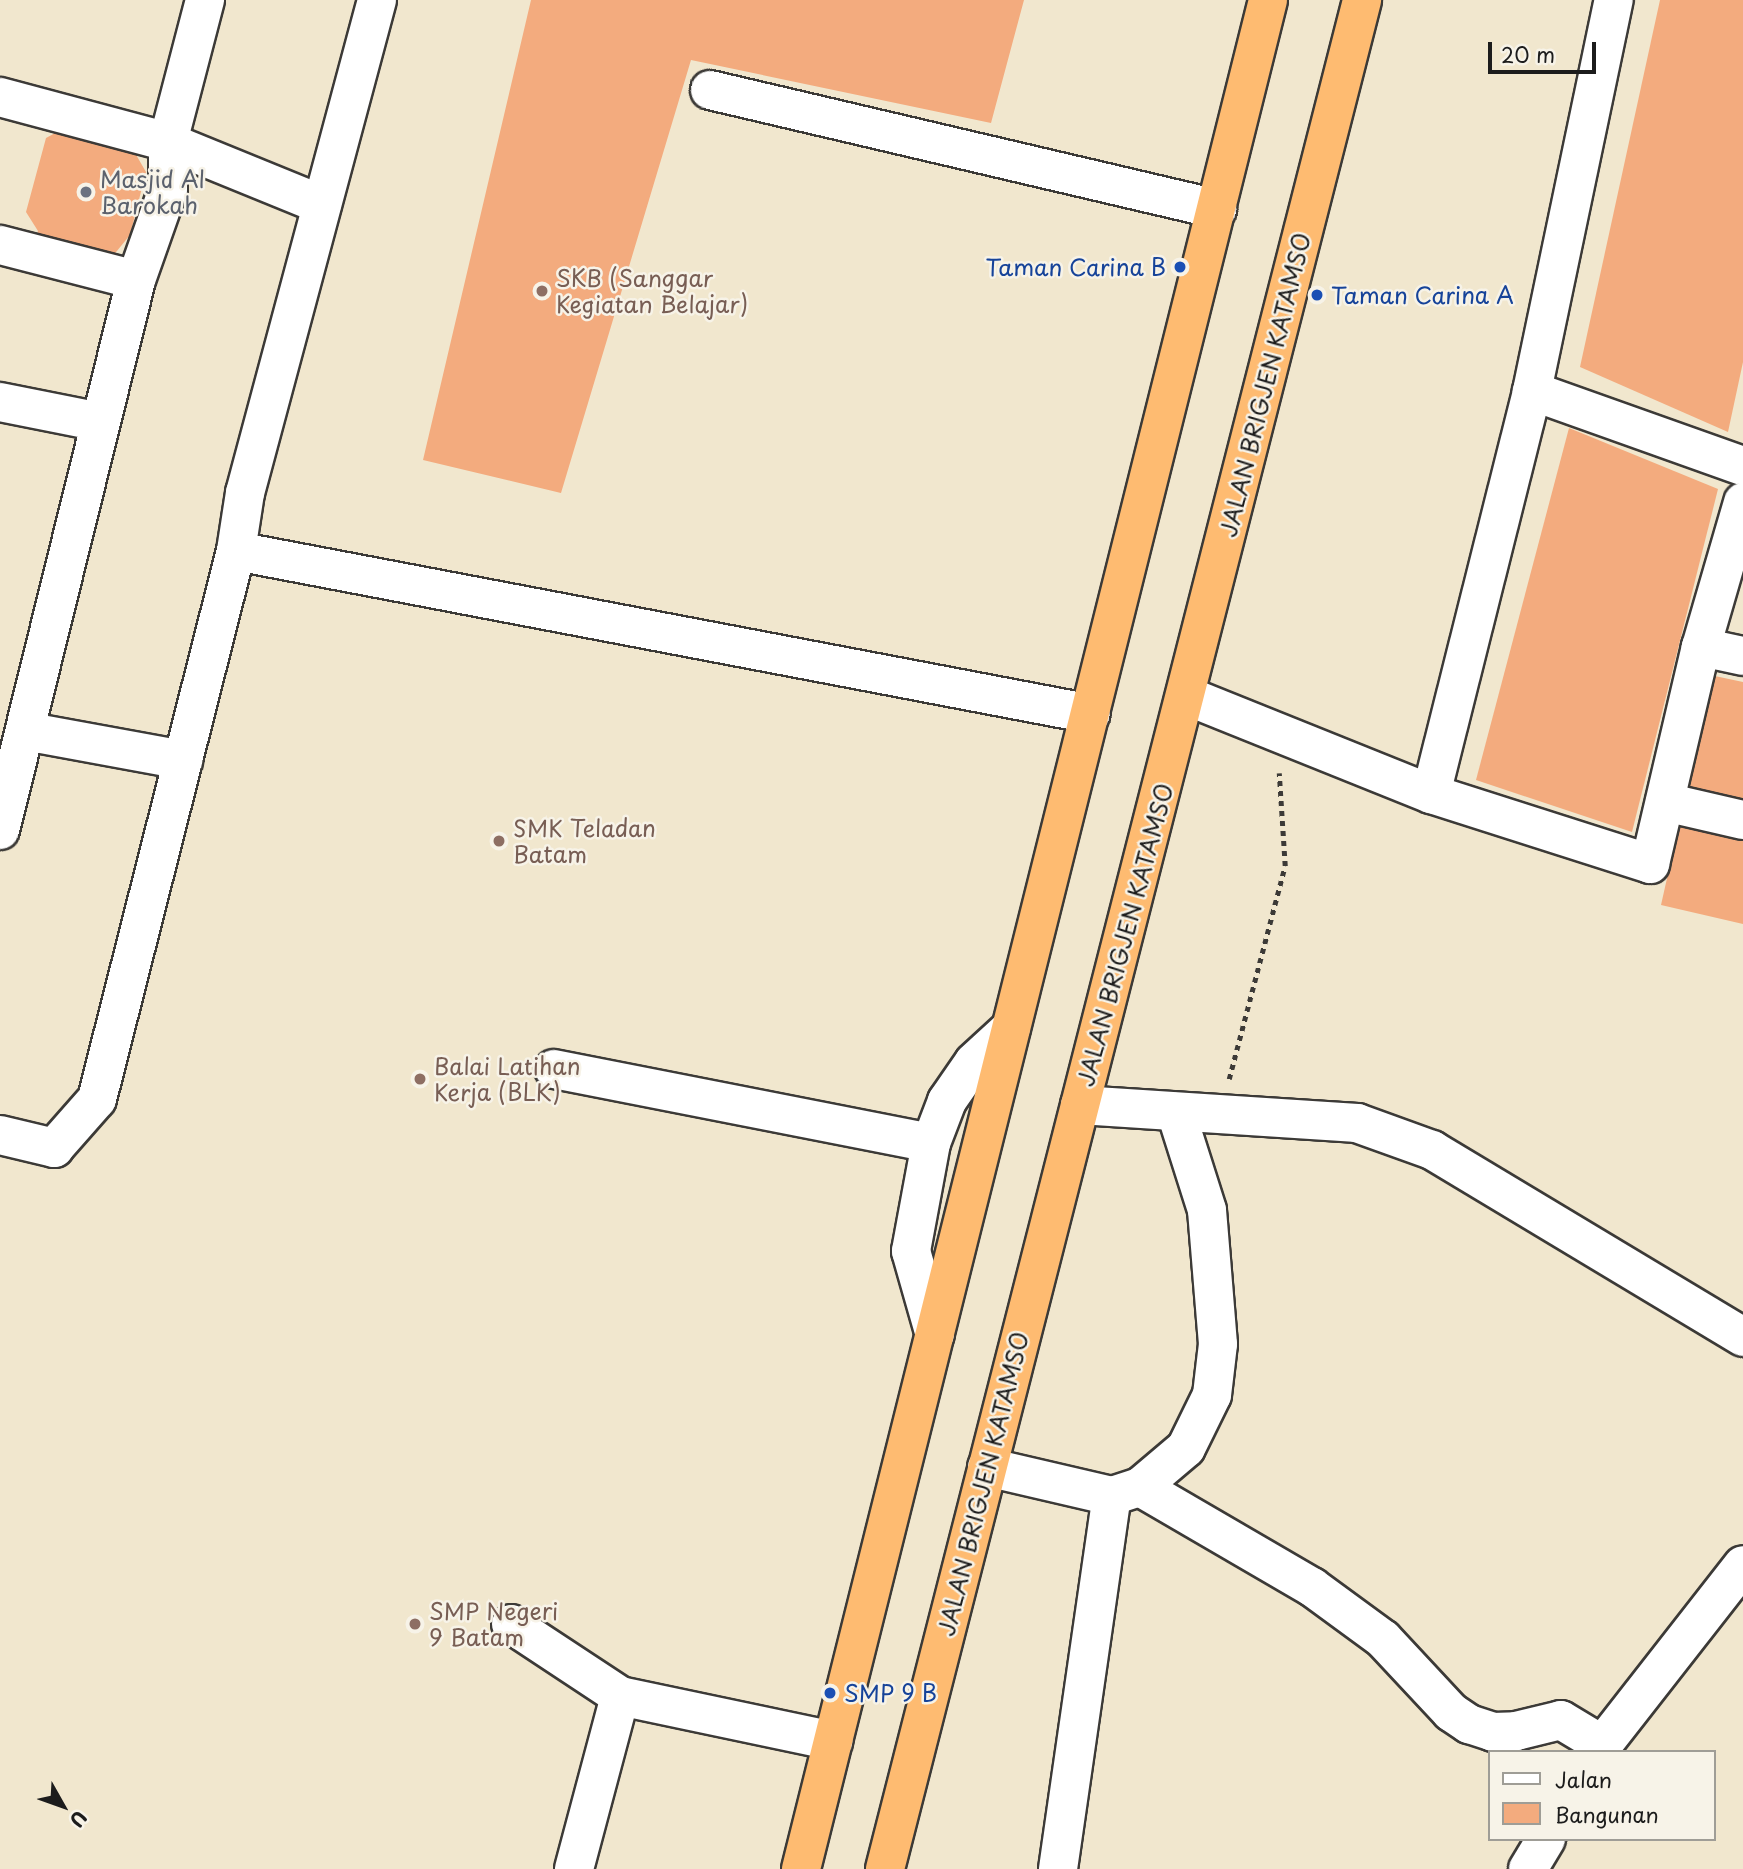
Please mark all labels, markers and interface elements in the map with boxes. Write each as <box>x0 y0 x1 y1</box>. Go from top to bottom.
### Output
scale bar <box>1491 28 1600 72</box>
text: 20 m <box>1501 38 1555 70</box>
place label: Masjid Al Barokah <box>100 165 205 219</box>
marker: Masjid Al Barokah <box>78 184 94 200</box>
street label: JALAN BRIGJEN KATAMSO <box>1214 230 1316 540</box>
place label: Taman Carina B <box>984 253 1166 281</box>
marker: Taman Carina B <box>1172 259 1188 275</box>
place label: SKB (Sanggar Kegiatan Belajar) <box>556 264 747 318</box>
place label: Taman Carina A <box>1331 281 1516 309</box>
marker: SKB (Sanggar Kegiatan Belajar) <box>534 283 550 299</box>
marker: Taman Carina A <box>1309 287 1325 303</box>
street label: JALAN BRIGJEN KATAMSO <box>1071 780 1179 1090</box>
place label: SMK Teladan Batam <box>513 814 658 868</box>
marker: SMK Teladan Batam <box>491 833 507 849</box>
place label: Balai Latihan Kerja (BLK) <box>434 1052 580 1106</box>
marker: Balai Latihan Kerja (BLK) <box>412 1071 428 1087</box>
street label: JALAN BRIGJEN KATAMSO <box>932 1329 1034 1639</box>
place label: SMP Negeri 9 Batam <box>429 1597 559 1651</box>
marker: SMP Negeri 9 Batam <box>407 1616 423 1632</box>
place label: SMP 9 B <box>844 1679 938 1707</box>
marker: SMP 9 B <box>822 1685 838 1701</box>
legend <box>1488 1750 1715 1841</box>
text: Jalan <box>1555 1763 1612 1795</box>
north arrow <box>28 1771 98 1841</box>
text: Bangunan <box>1555 1798 1659 1830</box>
text: U <box>64 1805 94 1834</box>

